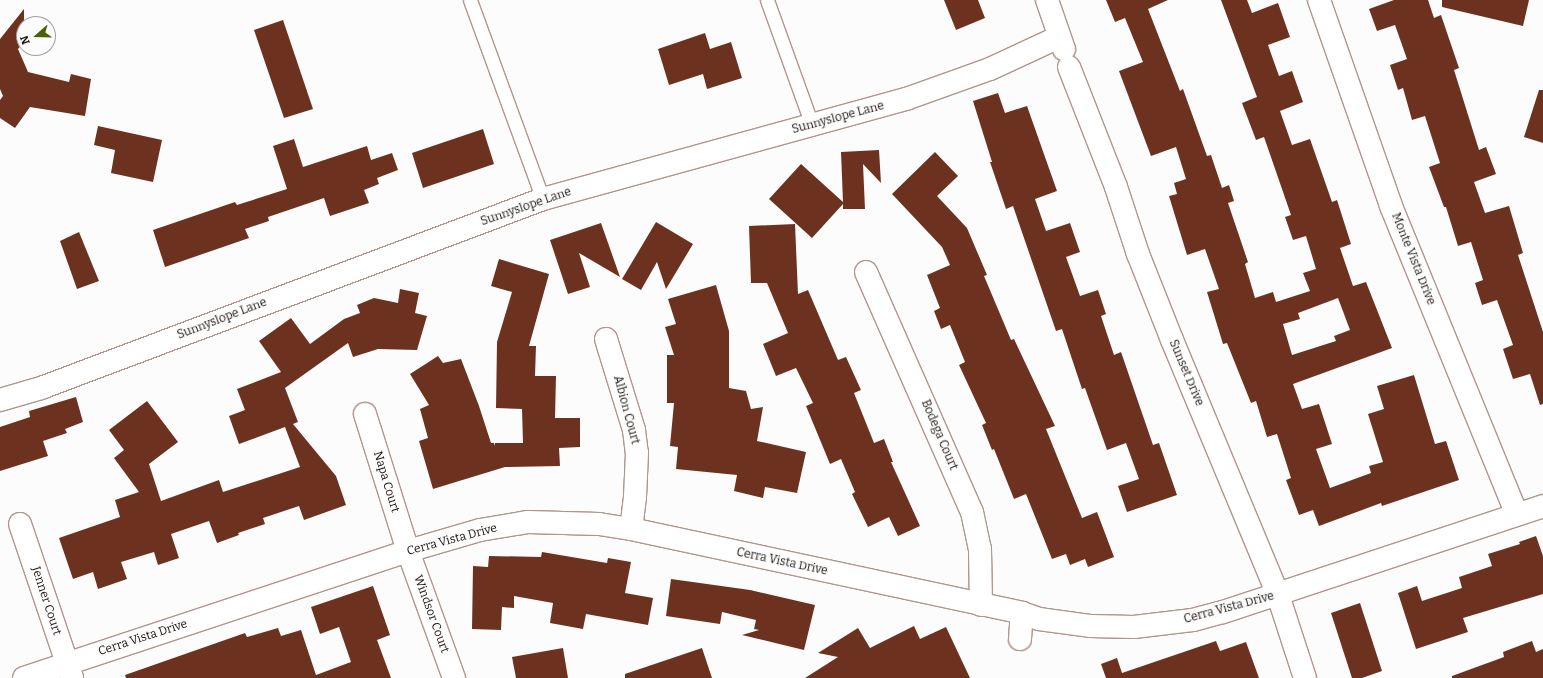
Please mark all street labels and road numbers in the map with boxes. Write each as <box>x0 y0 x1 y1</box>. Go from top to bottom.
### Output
street label: Sunnyslope Lane <box>790 99 886 137</box>
street label: Sunnyslope Lane <box>479 185 573 229</box>
street label: Monte Vista Drive <box>1388 211 1438 307</box>
street label: Sunnyslope Lane <box>175 295 269 343</box>
street label: Sunset Drive <box>1166 338 1206 408</box>
street label: Albion Court <box>610 374 642 446</box>
street label: Bodega Court <box>918 398 960 472</box>
street label: Napa Court <box>370 450 402 514</box>
street label: Cerra Vista Drive <box>405 521 499 559</box>
street label: Cerra Vista Drive <box>735 545 829 579</box>
street label: Jenner Court <box>28 565 64 637</box>
street label: Windsor Court <box>410 573 452 655</box>
street label: Cerra Vista Drive <box>1182 589 1276 627</box>
street label: Cerra Vista Drive <box>97 617 189 659</box>

